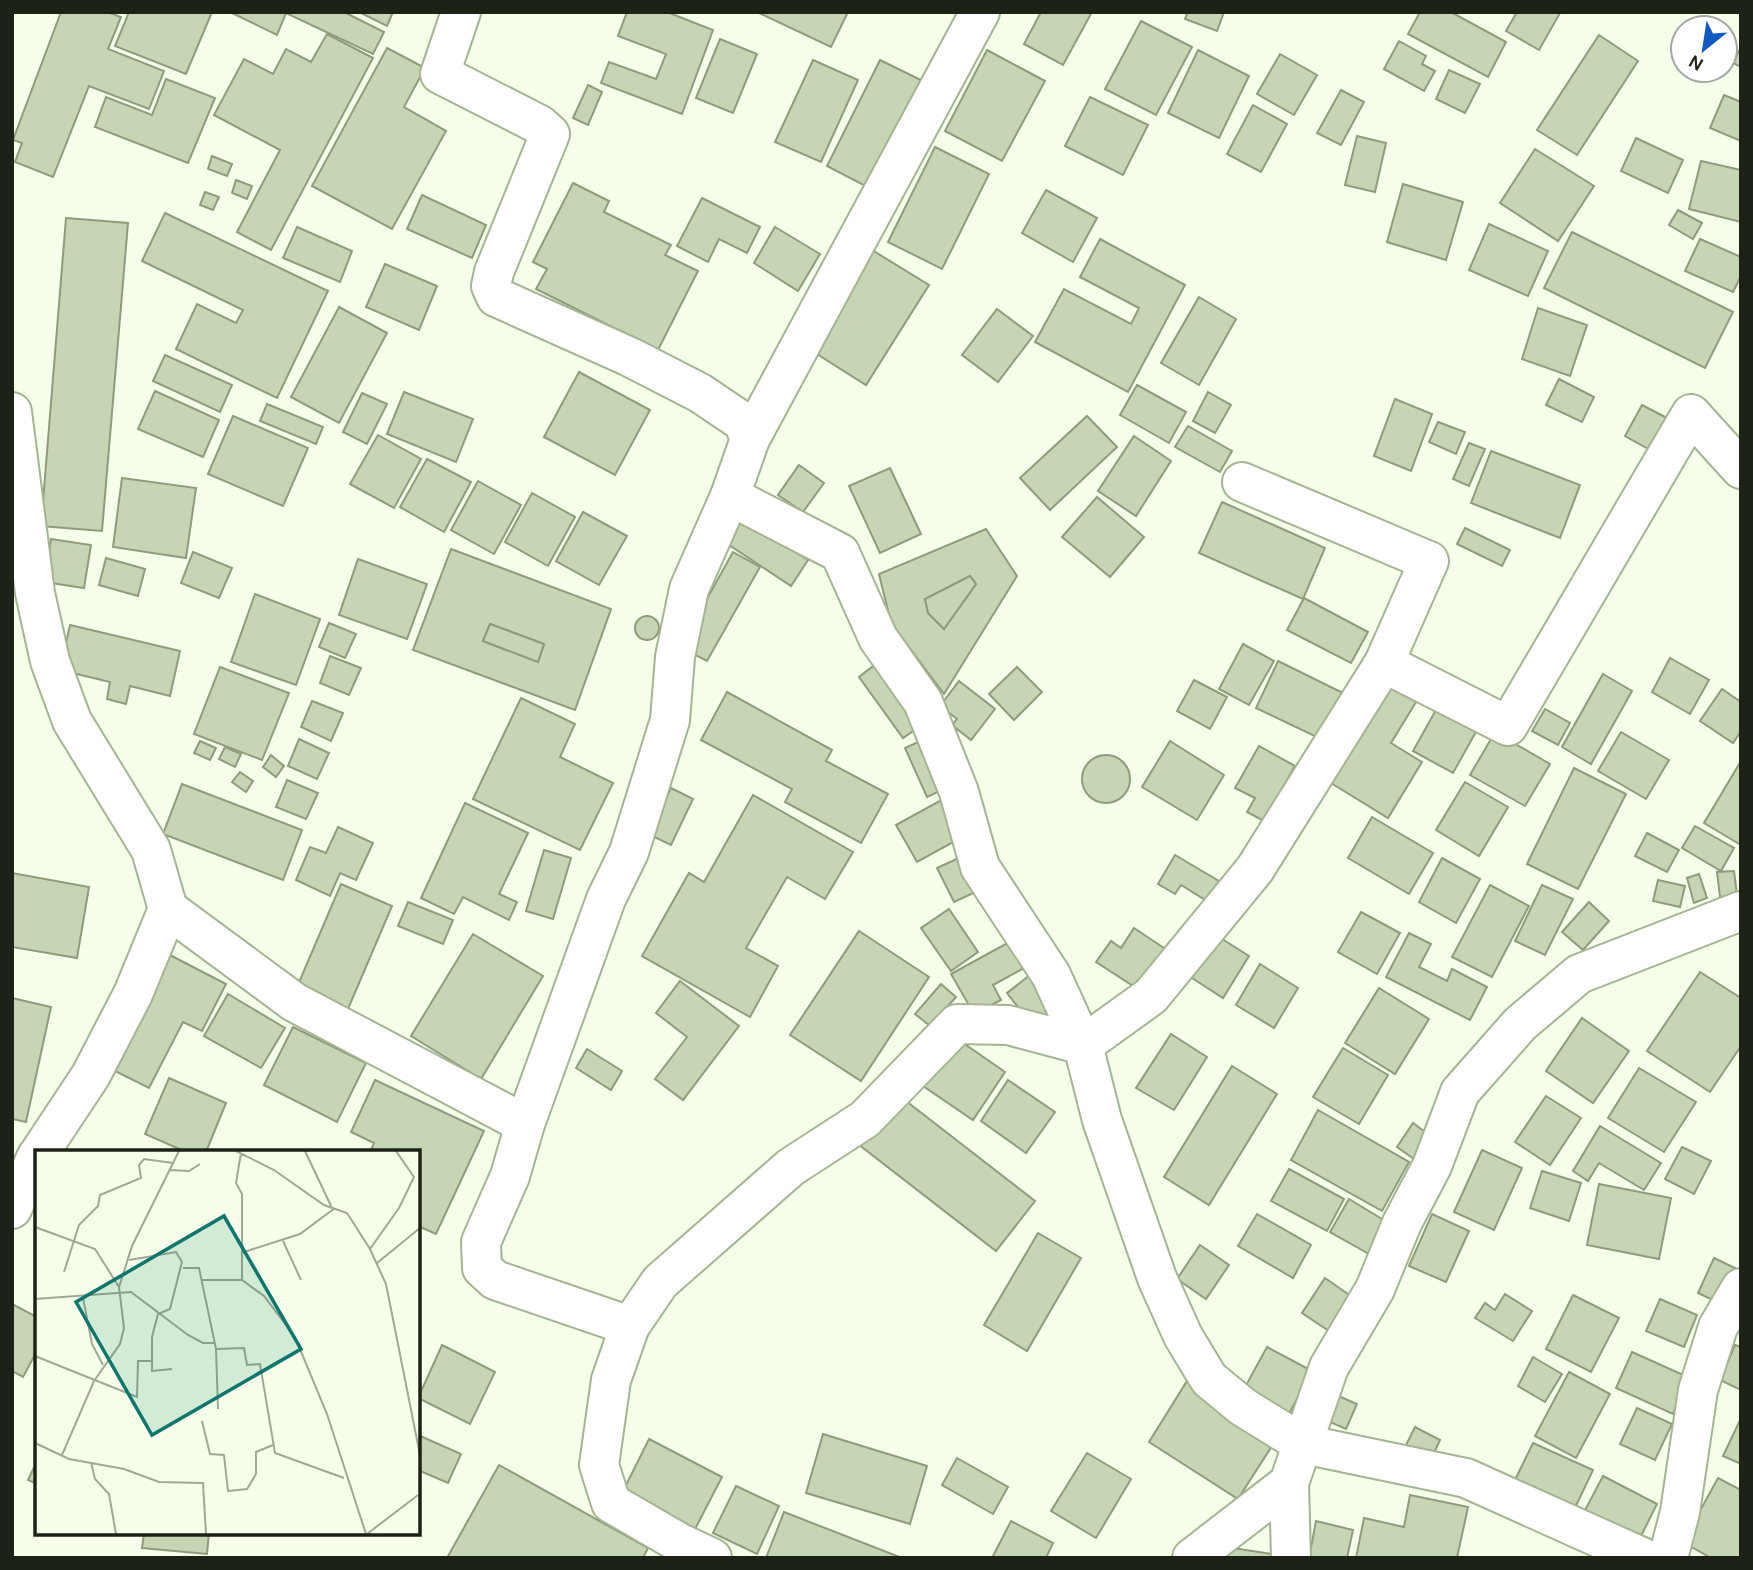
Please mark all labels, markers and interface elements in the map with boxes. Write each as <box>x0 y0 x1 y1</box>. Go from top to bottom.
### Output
north arrow <box>1669 14 1739 84</box>
text: N <box>1685 50 1707 76</box>
inset map <box>35 1150 420 1535</box>

